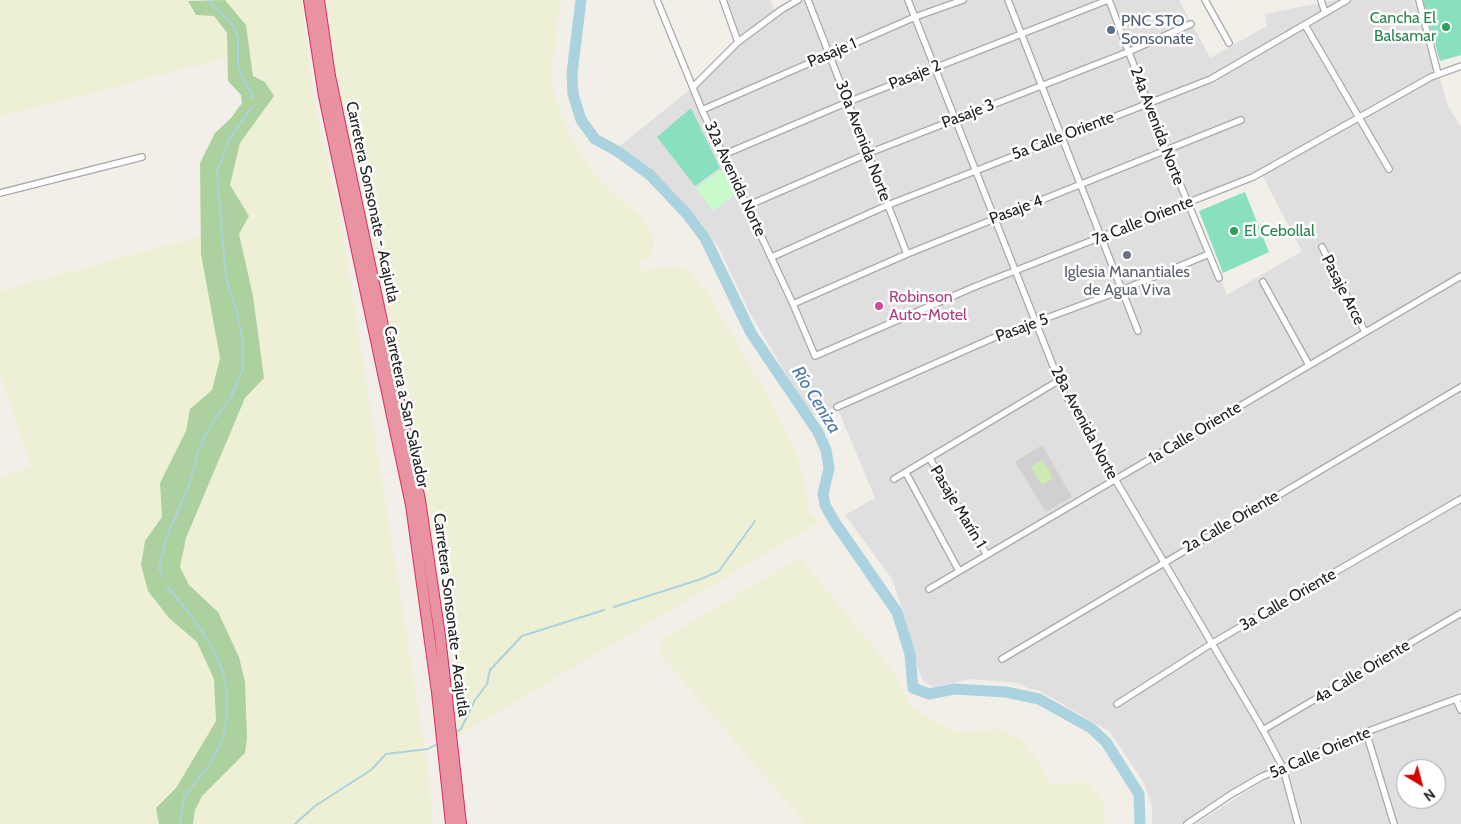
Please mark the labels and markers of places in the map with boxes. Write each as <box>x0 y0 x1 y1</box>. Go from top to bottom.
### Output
place label: Cancha El Balsamar <box>1370 8 1436 46</box>
place label: PNC STO Sonsonate <box>1121 11 1193 49</box>
marker: Cancha El Balsamar <box>1440 21 1452 33</box>
marker: PNC STO Sonsonate <box>1105 24 1117 36</box>
place label: El Cebollal <box>1244 221 1315 241</box>
marker: El Cebollal <box>1228 225 1240 237</box>
marker: Iglesia Manantiales de Agua Viva <box>1121 249 1133 261</box>
place label: Iglesia Manantiales de Agua Viva <box>1064 262 1190 300</box>
place label: Robinson Auto-Motel <box>889 287 967 325</box>
marker: Robinson Auto-Motel <box>873 300 885 312</box>

